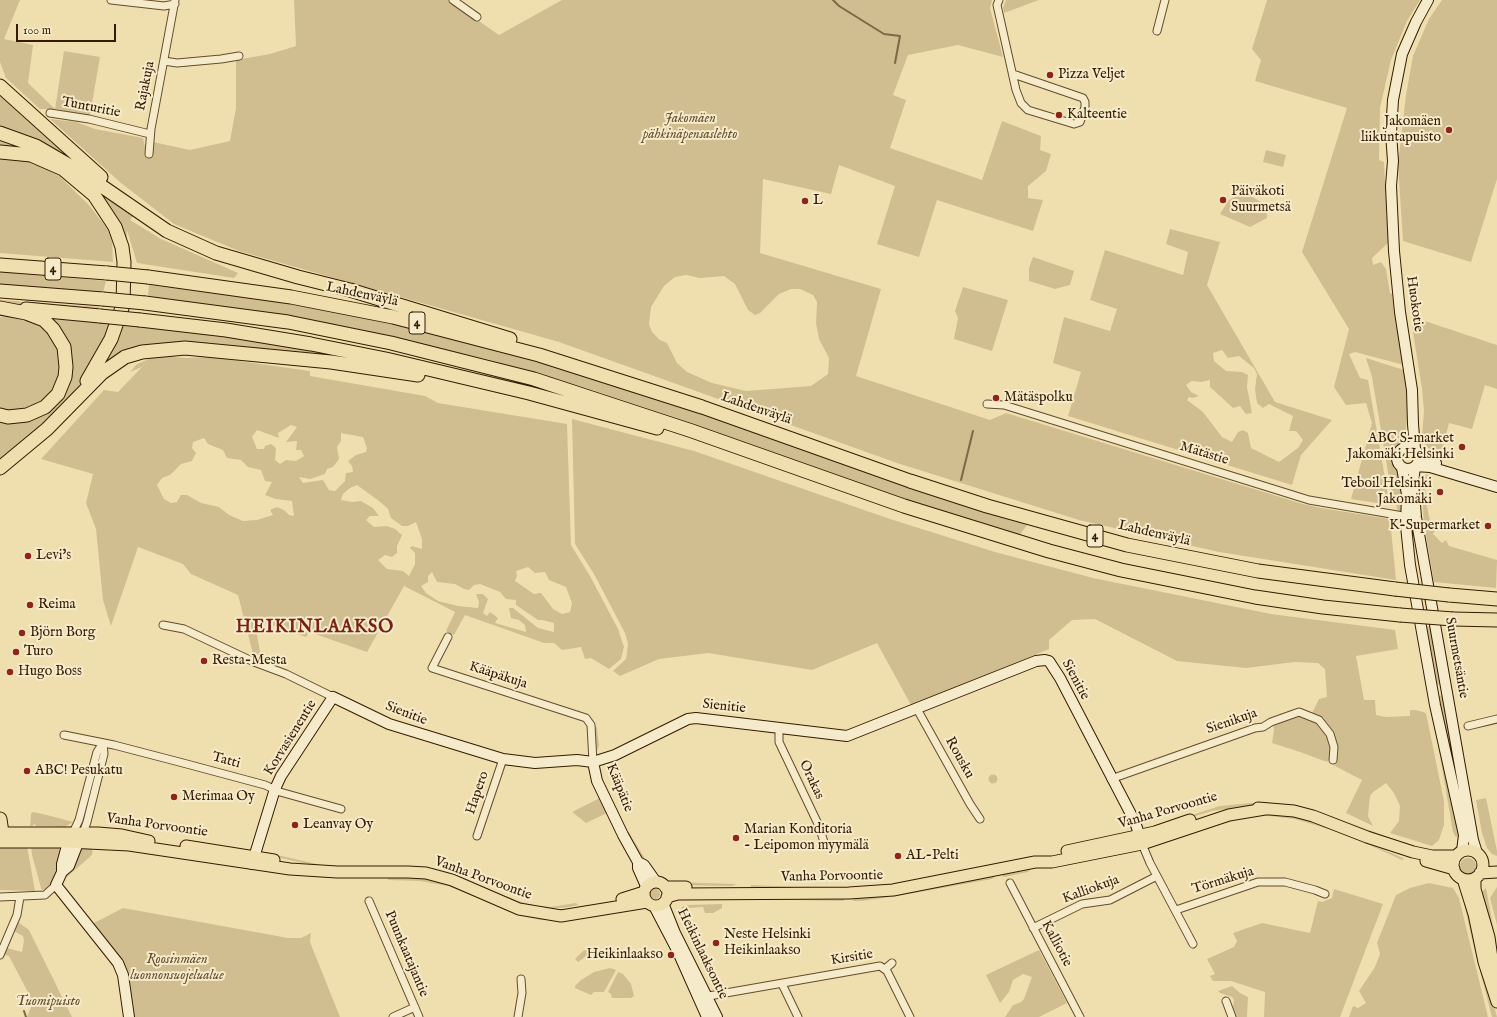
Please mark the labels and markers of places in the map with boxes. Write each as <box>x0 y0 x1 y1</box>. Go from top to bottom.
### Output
place label: Pizza Veljet <box>1058 67 1125 83</box>
marker: Pizza Veljet <box>1045 70 1055 80</box>
place label: Kalteentie <box>1067 107 1127 123</box>
marker: Kalteentie <box>1054 110 1064 120</box>
place label: Jakomäen liikuntapuisto <box>1361 114 1441 146</box>
marker: Jakomäen liikuntapuisto <box>1444 125 1454 135</box>
place label: Päiväkoti Suurmetsä <box>1231 184 1291 216</box>
place label: L <box>813 193 823 209</box>
marker: Päiväkoti Suurmetsä <box>1218 195 1228 205</box>
marker: L <box>800 196 810 206</box>
place label: Mätäspolku <box>1004 390 1073 406</box>
marker: Mätäspolku <box>991 393 1001 403</box>
place label: ABC S-market Jakomäki Helsinki <box>1347 431 1454 464</box>
marker: ABC S-market Jakomäki Helsinki <box>1457 442 1467 452</box>
place label: Teboil Helsinki Jakomäki <box>1342 476 1432 508</box>
marker: Teboil Helsinki Jakomäki <box>1435 487 1445 497</box>
place label: K-Supermarket <box>1389 518 1480 534</box>
marker: K-Supermarket <box>1483 521 1493 531</box>
place label: Levi's <box>36 548 71 564</box>
marker: Levi's <box>23 551 33 561</box>
place label: Reima <box>38 597 76 613</box>
marker: Reima <box>25 600 35 610</box>
place label: Björn Borg <box>30 625 95 641</box>
marker: Björn Borg <box>17 628 27 638</box>
place label: Turo <box>24 644 53 660</box>
marker: Turo <box>11 647 21 657</box>
place label: Resta-Mesta <box>212 653 287 669</box>
marker: Resta-Mesta <box>199 656 209 666</box>
place label: Hugo Boss <box>18 664 82 680</box>
marker: Hugo Boss <box>5 667 15 677</box>
place label: ABC! Pesukatu <box>35 763 123 779</box>
marker: ABC! Pesukatu <box>22 766 32 776</box>
place label: Merimaa Oy <box>182 789 255 805</box>
marker: Merimaa Oy <box>169 792 179 802</box>
place label: Leanvay Oy <box>303 817 373 833</box>
marker: Leanvay Oy <box>290 820 300 830</box>
place label: Marian Konditoria - Leipomon myymälä <box>744 822 869 854</box>
marker: Marian Konditoria - Leipomon myymälä <box>731 833 741 843</box>
place label: AL-Pelti <box>906 848 959 864</box>
marker: AL-Pelti <box>893 851 903 861</box>
place label: Neste Helsinki Heikinlaakso <box>724 927 811 960</box>
marker: Neste Helsinki Heikinlaakso <box>711 938 721 948</box>
place label: Heikinlaakso <box>586 947 663 963</box>
marker: Heikinlaakso <box>666 950 676 960</box>

